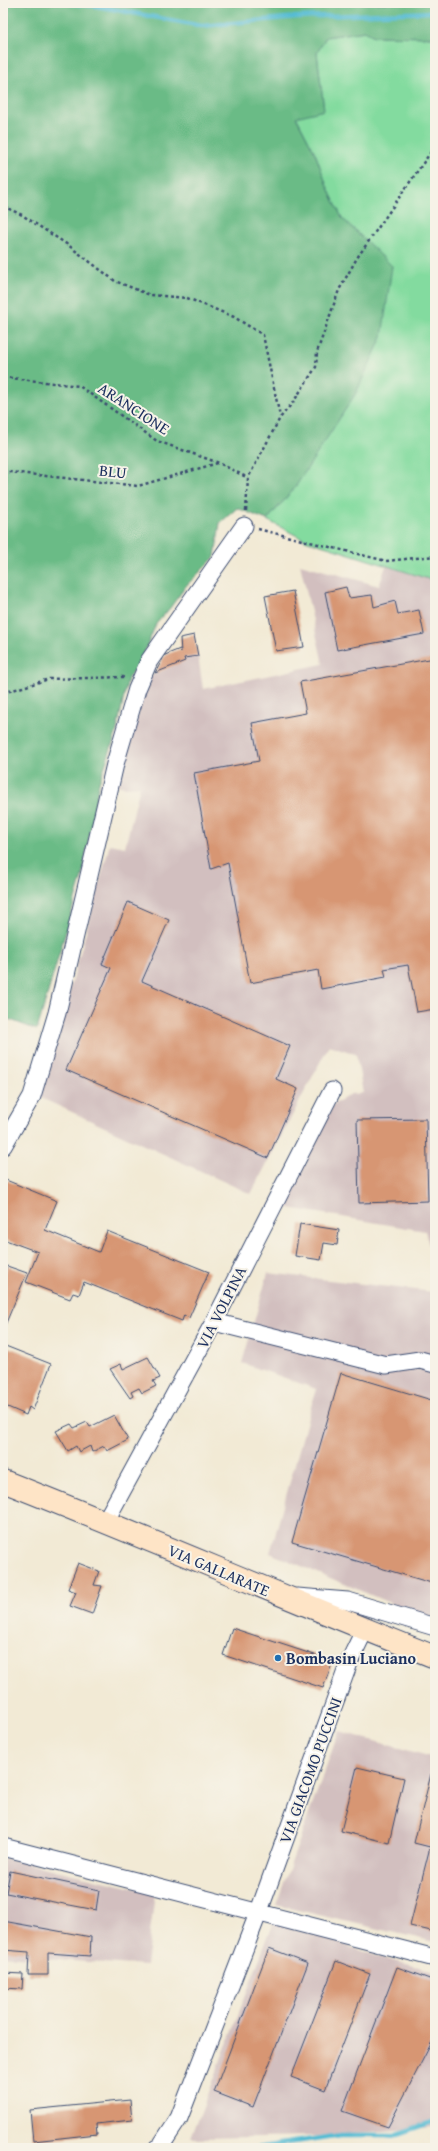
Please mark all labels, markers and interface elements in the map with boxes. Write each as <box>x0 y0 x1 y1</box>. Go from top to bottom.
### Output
street label: ARANCIONE <box>94 376 174 440</box>
street label: BLU <box>98 458 128 484</box>
street label: VIA VOLPINA <box>190 1261 252 1352</box>
street label: VIA GALLARATE <box>164 1538 274 1602</box>
place label: Bombasin Luciano <box>286 1646 416 1670</box>
marker: Bombasin Luciano <box>273 1653 283 1663</box>
street label: VIA GIACOMO PUCCINI <box>272 1693 348 1846</box>

